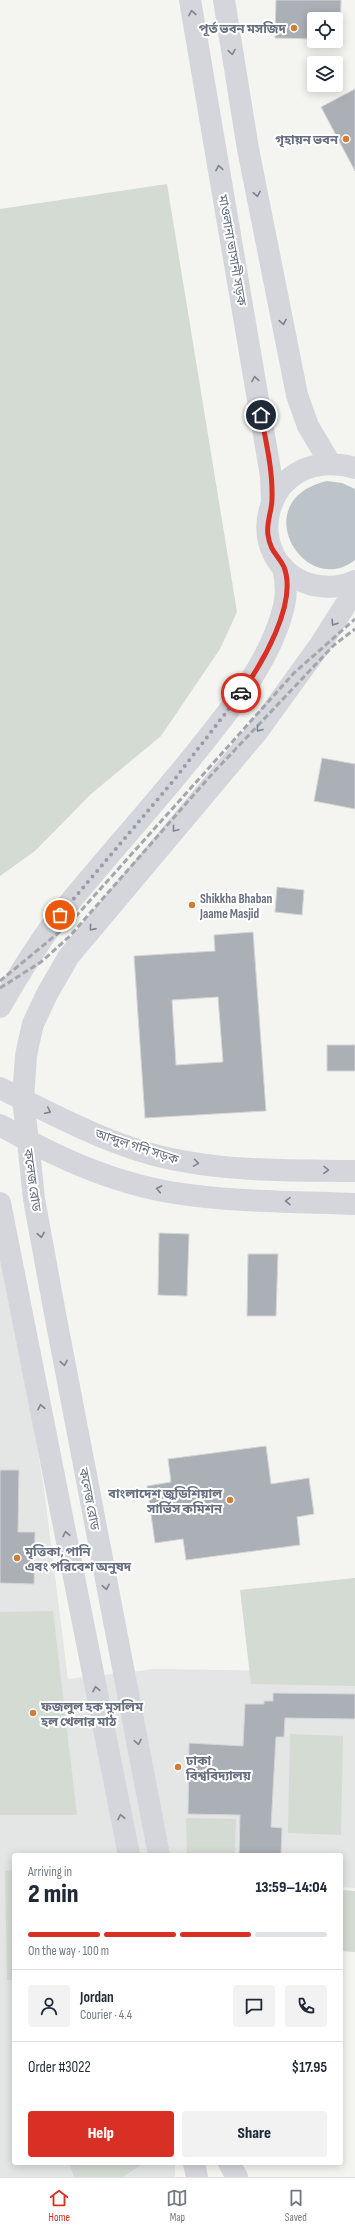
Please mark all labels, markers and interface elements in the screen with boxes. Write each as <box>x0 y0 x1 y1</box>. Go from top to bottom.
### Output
one-way arrow <box>188 10 197 16</box>
map controls <box>307 12 343 92</box>
button: locate <box>307 12 343 48</box>
place label: পূর্ত ভবন মসজিদ <box>199 21 287 37</box>
marker: পূর্ত ভবন মসজিদ <box>289 23 299 33</box>
one-way arrow <box>228 49 236 55</box>
button: layers <box>307 56 343 92</box>
place label: গৃহায়ন ভবন <box>275 132 339 148</box>
marker: গৃহায়ন ভবন <box>341 134 351 144</box>
one-way arrow <box>215 165 223 172</box>
one-way arrow <box>252 191 261 197</box>
street label: মাওলানা ভাসানী সড়ক <box>214 192 250 308</box>
one-way arrow <box>278 319 286 325</box>
one-way arrow <box>251 376 260 382</box>
pin <box>244 398 278 432</box>
icon: home <box>250 404 272 426</box>
one-way arrow <box>331 619 339 626</box>
courier <box>221 673 261 713</box>
icon: car <box>230 682 252 704</box>
one-way arrow <box>257 725 264 732</box>
one-way arrow <box>173 824 180 831</box>
place label: Shikkha Bhaban Jaame Masjid <box>199 891 273 922</box>
pin <box>43 898 77 932</box>
marker: Shikkha Bhaban Jaame Masjid <box>187 900 197 910</box>
icon: bag <box>49 904 71 926</box>
one-way arrow <box>89 924 96 931</box>
one-way arrow <box>43 1106 51 1114</box>
street label: আব্দুল গনি সড়ক <box>92 1126 181 1168</box>
street label: কলেজ রোড <box>20 1147 44 1213</box>
one-way arrow <box>193 1158 199 1167</box>
one-way arrow <box>323 1166 329 1175</box>
one-way arrow <box>156 1186 162 1194</box>
one-way arrow <box>285 1197 291 1205</box>
one-way arrow <box>37 1232 45 1238</box>
one-way arrow <box>59 1360 68 1366</box>
one-way arrow <box>38 1403 46 1410</box>
street label: কলেজ রোড <box>75 1466 103 1532</box>
place label: বাংলাদেশ জুডিশিয়াল সার্ভিস কমিশন <box>107 1486 223 1517</box>
marker: বাংলাদেশ জুডিশিয়াল সার্ভিস কমিশন <box>225 1495 235 1505</box>
one-way arrow <box>63 1531 71 1537</box>
place label: মৃত্তিকা, পানি এবং পরিবেশ অনুষদ <box>24 1544 132 1575</box>
marker: মৃত্তিকা, পানি এবং পরিবেশ অনুষদ <box>12 1553 22 1563</box>
one-way arrow <box>102 1584 110 1590</box>
one-way arrow <box>93 1686 101 1692</box>
place label: ফজলুল হক মুসলিম হল খেলার মাঠ <box>40 1699 144 1730</box>
marker: ফজলুল হক মুসলিম হল খেলার মাঠ <box>28 1708 38 1718</box>
one-way arrow <box>133 1739 141 1745</box>
place label: ঢাকা বিশ্ববিদ্যালয় <box>185 1753 252 1784</box>
marker: ঢাকা বিশ্ববিদ্যালয় <box>173 1762 183 1772</box>
one-way arrow <box>118 1814 126 1820</box>
text: Arriving in <box>28 1864 72 1880</box>
text: 13:59–14:04 <box>255 1878 327 1897</box>
text: 2 min <box>28 1879 78 1910</box>
text: On the way · 100 m <box>28 1943 109 1959</box>
button: person <box>28 1985 70 2027</box>
button: chat <box>233 1985 275 2027</box>
button: phone <box>285 1985 327 2027</box>
text: Jordan <box>80 1988 114 2007</box>
text: Courier · 4.4 <box>80 2007 132 2023</box>
text: Order #3022 <box>28 2058 91 2077</box>
text: $17.95 <box>292 2058 327 2077</box>
button: Help <box>28 2111 174 2157</box>
button: Share <box>182 2111 327 2157</box>
tab: Home <box>48 2187 70 2224</box>
tab: Map <box>166 2187 188 2224</box>
tab: Saved <box>285 2187 307 2224</box>

